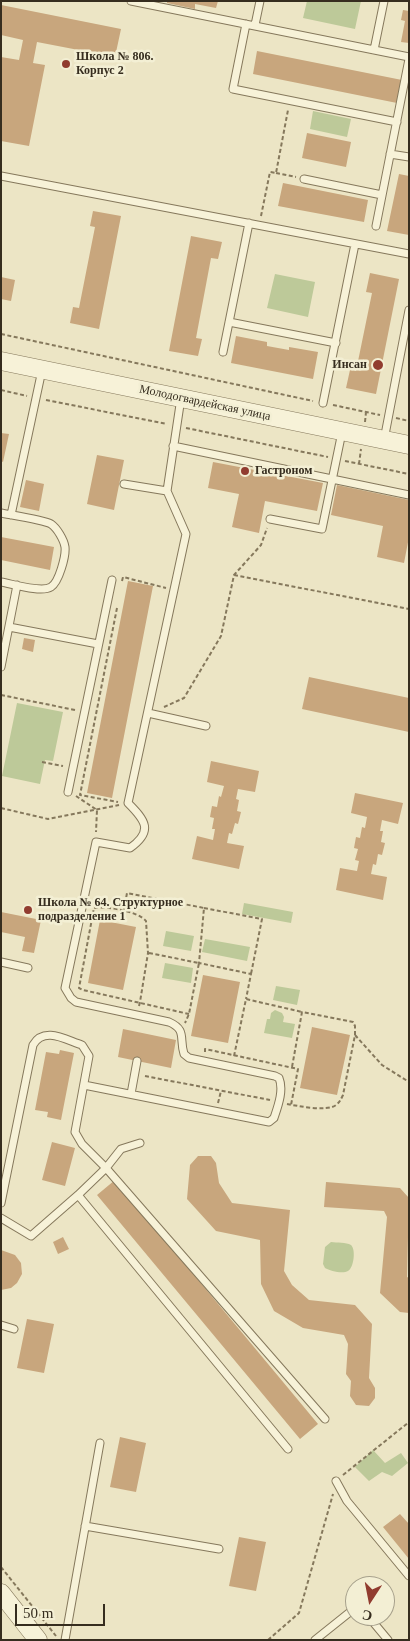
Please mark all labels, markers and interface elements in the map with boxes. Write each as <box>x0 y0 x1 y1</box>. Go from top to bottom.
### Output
place label: Школа № 806. Корпус 2 <box>76 50 154 78</box>
marker: Школа № 806. Корпус 2 <box>60 58 72 70</box>
place label: Инсан <box>332 358 367 372</box>
marker: Инсан <box>371 358 385 372</box>
street label: Молодогвардейская улица <box>138 382 272 424</box>
place label: Гастроном <box>255 464 312 478</box>
marker: Гастроном <box>239 465 251 477</box>
place label: Школа № 64. Структурное подразделение 1 <box>38 896 183 924</box>
marker: Школа № 64. Структурное подразделение 1 <box>22 904 34 916</box>
north arrow <box>345 1576 395 1626</box>
scale bar <box>18 1594 108 1626</box>
text: 50 m <box>23 1605 53 1621</box>
text: С <box>361 1607 374 1624</box>

